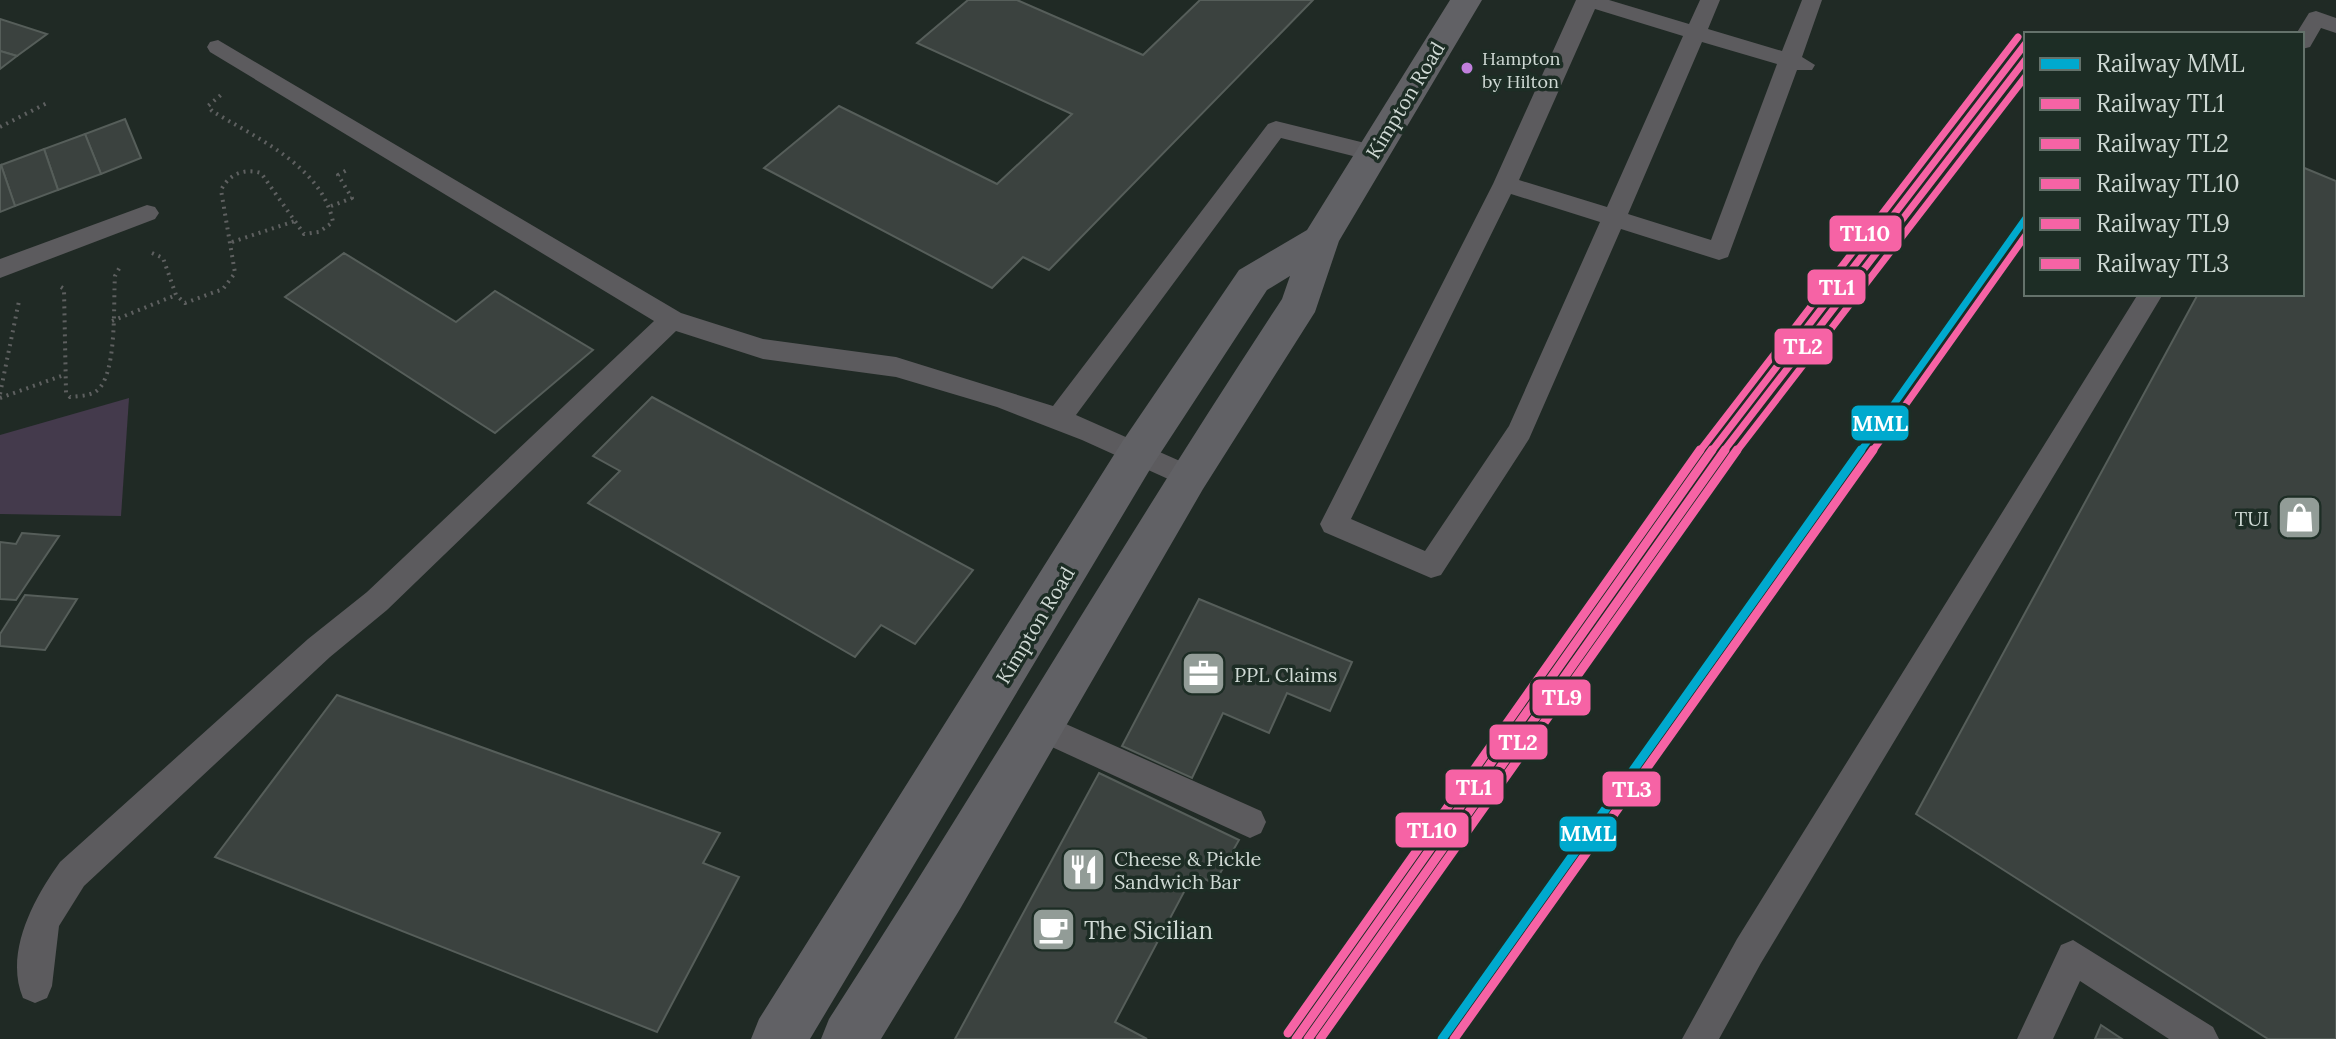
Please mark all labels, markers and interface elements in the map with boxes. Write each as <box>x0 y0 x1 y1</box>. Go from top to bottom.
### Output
legend <box>2024 32 2304 296</box>
street label: Kimpton Road <box>1360 37 1450 163</box>
place label: Hampton by Hilton <box>1482 47 1561 93</box>
text: Railway MML <box>2096 48 2245 79</box>
marker: Hampton by Hilton <box>1459 60 1475 76</box>
text: Railway TL1 <box>2096 88 2225 119</box>
text: Railway TL2 <box>2096 128 2229 159</box>
text: Railway TL10 <box>2096 168 2240 199</box>
text: Railway TL9 <box>2096 208 2230 239</box>
line badge: TL10 <box>1828 214 1903 253</box>
text: TL10 <box>1840 219 1890 247</box>
text: Railway TL3 <box>2096 248 2229 279</box>
line badge: TL1 <box>1806 268 1867 306</box>
text: TL1 <box>1819 273 1855 301</box>
line badge: TL2 <box>1773 327 1834 366</box>
text: TL2 <box>1783 332 1823 360</box>
line badge: MML <box>1850 404 1910 442</box>
text: MML <box>1852 409 1908 437</box>
shop icon: TUI <box>2276 494 2324 542</box>
place label: TUI <box>2234 506 2269 531</box>
street label: Kimpton Road <box>990 562 1080 688</box>
office icon: PPL Claims <box>1179 650 1227 698</box>
place label: PPL Claims <box>1234 662 1337 687</box>
line badge: TL9 <box>1531 678 1592 717</box>
text: TL9 <box>1542 683 1582 711</box>
line badge: TL2 <box>1488 723 1549 761</box>
text: TL2 <box>1498 728 1538 756</box>
line badge: TL1 <box>1444 768 1505 806</box>
line badge: TL3 <box>1601 770 1662 808</box>
text: TL1 <box>1456 773 1492 801</box>
text: TL3 <box>1612 775 1652 803</box>
line badge: TL10 <box>1394 811 1470 849</box>
line badge: MML <box>1558 815 1618 853</box>
text: TL10 <box>1407 816 1457 844</box>
text: MML <box>1560 819 1616 847</box>
restaurant icon: Cheese & Pickle Sandwich Bar <box>1059 846 1107 894</box>
place label: Cheese & Pickle Sandwich Bar <box>1114 846 1262 894</box>
cafe icon: The Sicilian <box>1029 906 1077 954</box>
place label: The Sicilian <box>1084 915 1213 946</box>

